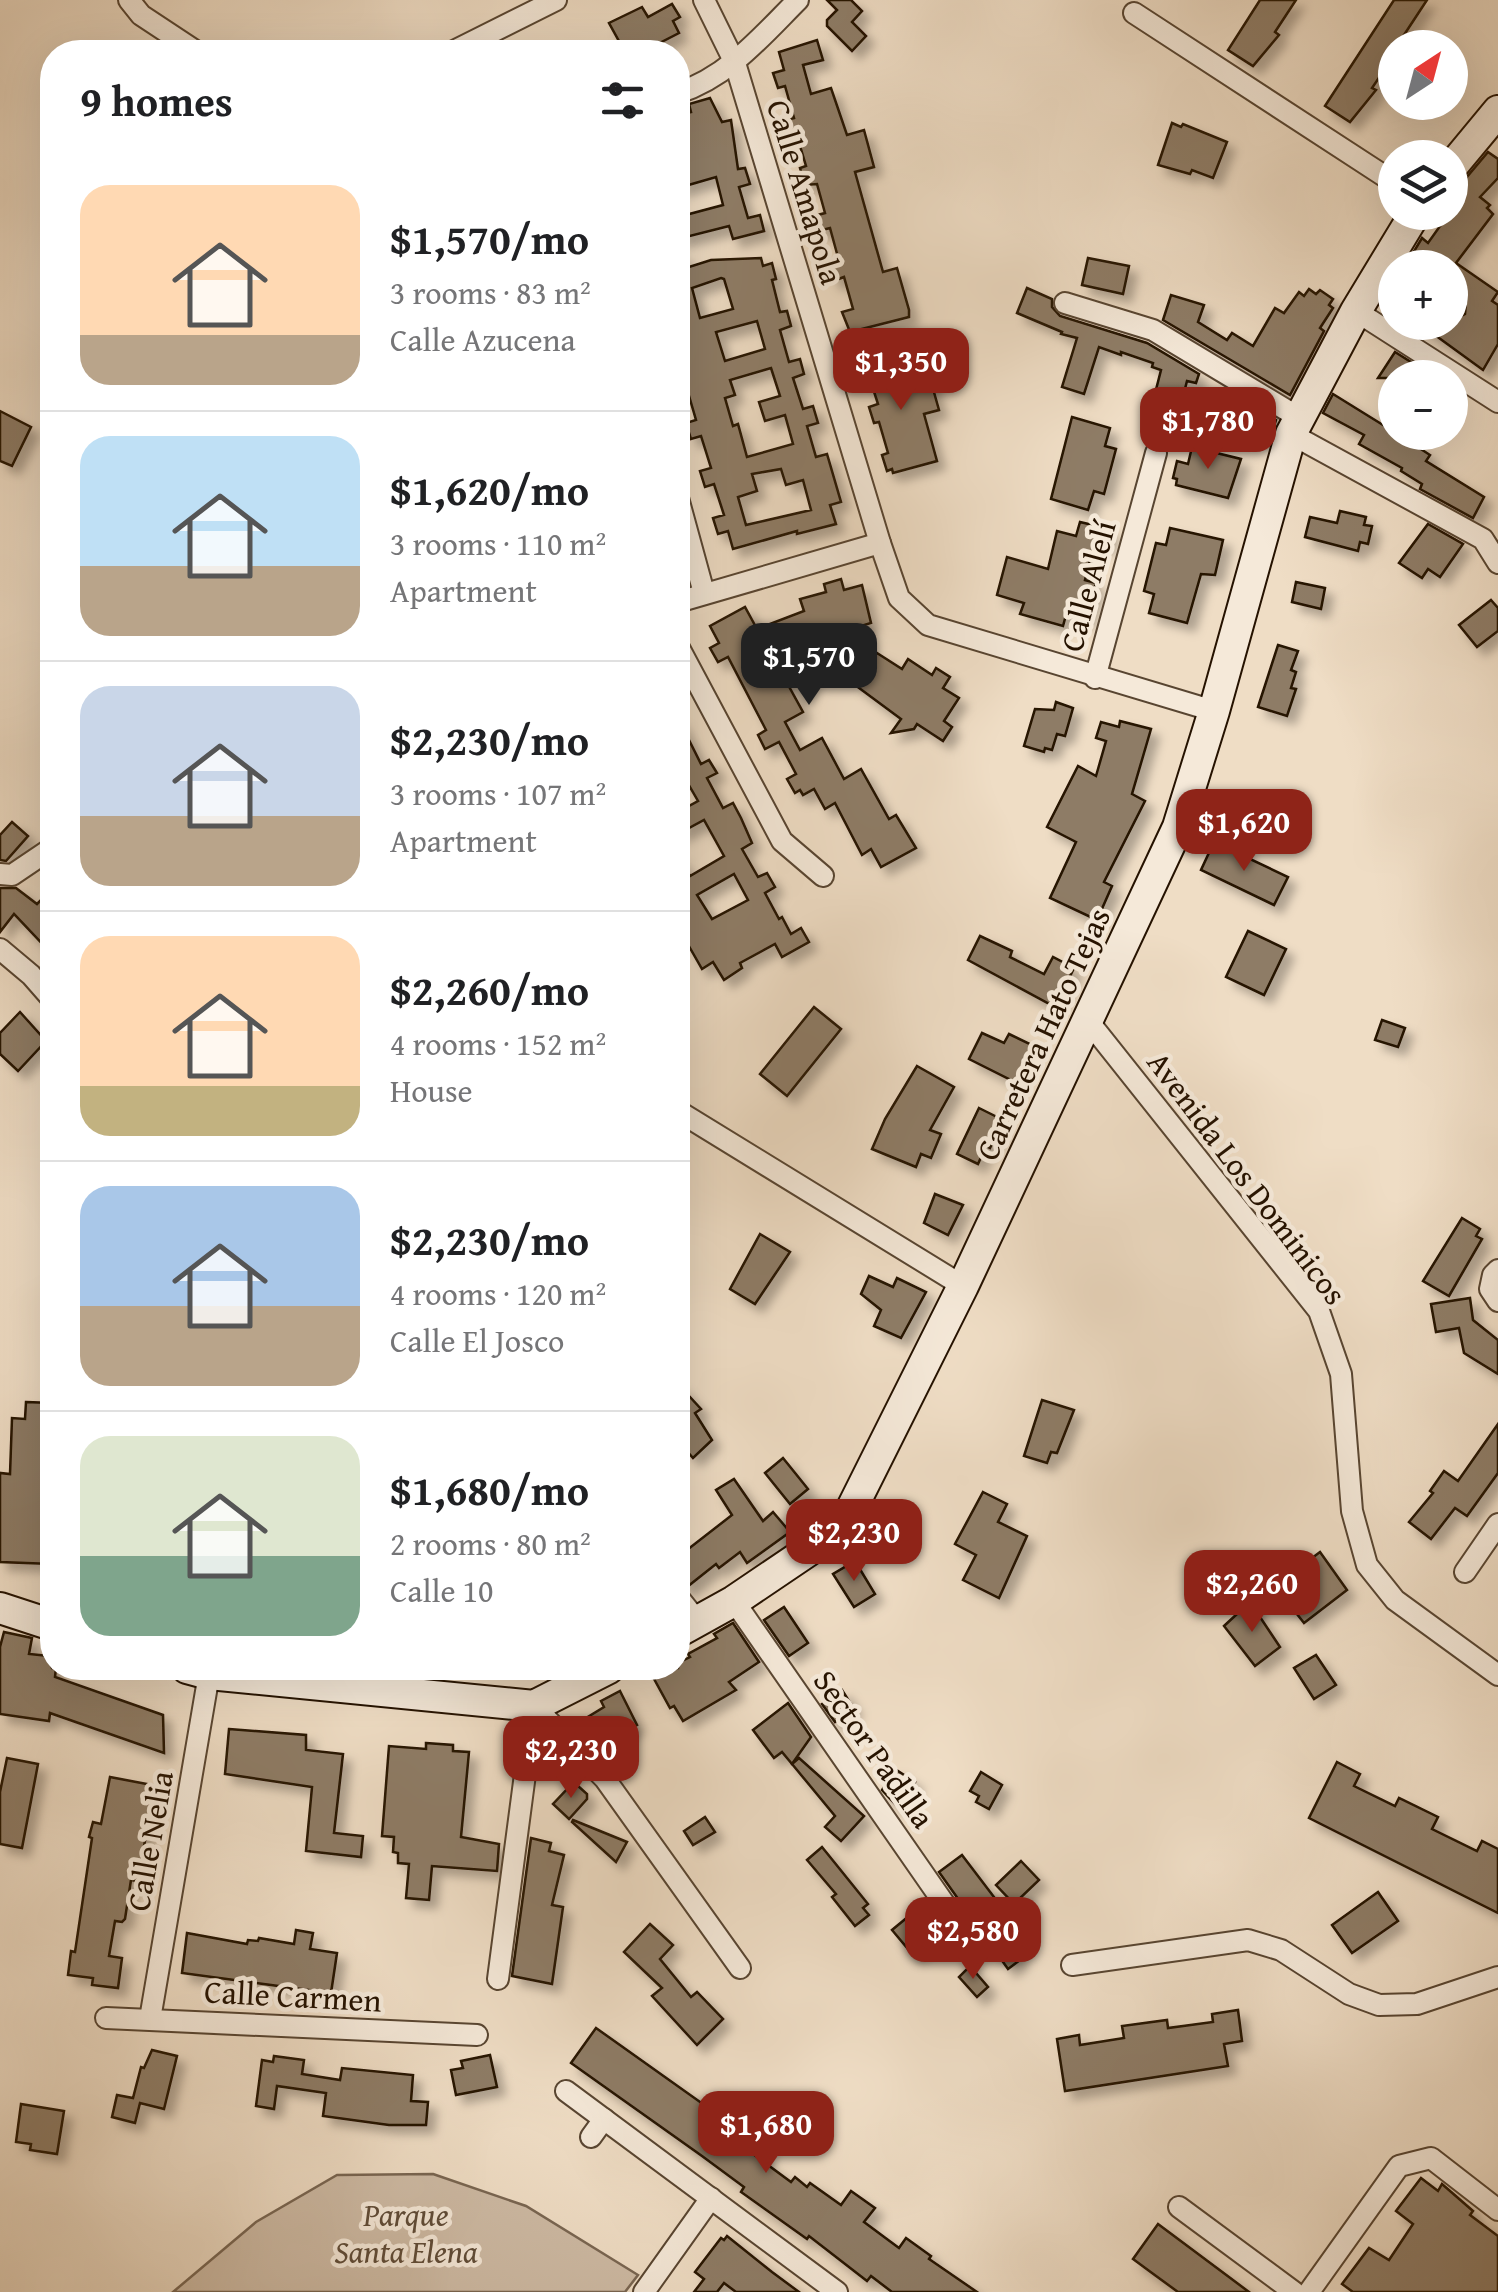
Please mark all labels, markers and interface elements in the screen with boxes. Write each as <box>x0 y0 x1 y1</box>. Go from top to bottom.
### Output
north arrow <box>1378 30 1468 120</box>
map controls <box>1378 30 1468 450</box>
text: 9 homes <box>80 70 233 131</box>
icon: filters <box>595 73 650 128</box>
street label: Calle Amapola <box>755 94 856 290</box>
button: layers <box>1378 140 1468 230</box>
text: $1,570/mo <box>390 208 589 269</box>
icon: home <box>160 225 280 345</box>
button: + <box>1378 250 1468 340</box>
text: 3 rooms · 83 m² <box>390 269 591 316</box>
text: Calle Azucena <box>390 316 576 363</box>
pin: $1,350 <box>820 328 982 413</box>
text: $1,350 <box>855 337 947 384</box>
button: − <box>1378 360 1468 450</box>
pin: $1,780 <box>1127 387 1289 472</box>
text: $1,780 <box>1162 396 1254 443</box>
text: $1,620/mo <box>390 459 589 520</box>
icon: home <box>160 476 280 596</box>
street label: Calle Alelí <box>1047 514 1128 657</box>
text: 3 rooms · 110 m² <box>390 520 606 567</box>
text: Apartment <box>390 567 537 614</box>
pin: $1,570 <box>728 623 890 708</box>
text: $1,570 <box>763 632 855 679</box>
text: $2,230/mo <box>390 709 589 770</box>
icon: home <box>160 726 280 846</box>
text: 3 rooms · 107 m² <box>390 770 606 817</box>
pin: $1,620 <box>1163 789 1325 874</box>
text: $1,620 <box>1198 798 1290 845</box>
text: Apartment <box>390 817 537 864</box>
street label: Carretera Hato Tejas <box>963 900 1122 1168</box>
text: $2,260/mo <box>390 959 589 1020</box>
icon: home <box>160 976 280 1096</box>
text: 4 rooms · 152 m² <box>390 1020 606 1067</box>
street label: Avenida Los Dominicos <box>1136 1041 1359 1314</box>
text: House <box>390 1067 473 1114</box>
text: $2,230/mo <box>390 1209 589 1270</box>
icon: home <box>160 1226 280 1346</box>
text: 4 rooms · 120 m² <box>390 1270 606 1317</box>
text: Calle El Josco <box>390 1317 564 1364</box>
text: $1,680/mo <box>390 1459 589 1520</box>
icon: home <box>160 1476 280 1596</box>
pin: $2,230 <box>773 1499 935 1584</box>
text: $2,230 <box>808 1508 900 1555</box>
text: 2 rooms · 80 m² <box>390 1520 591 1567</box>
pin: $2,260 <box>1171 1550 1333 1635</box>
text: $2,260 <box>1206 1559 1298 1606</box>
text: Calle 10 <box>390 1567 493 1614</box>
street label: Sector Padilla <box>802 1660 946 1838</box>
pin: $2,230 <box>490 1716 652 1801</box>
text: $2,230 <box>525 1725 617 1772</box>
street label: Calle Nelia <box>114 1767 185 1915</box>
pin: $2,580 <box>892 1897 1054 1982</box>
text: $2,580 <box>927 1906 1019 1953</box>
street label: Calle Carmen <box>203 1967 383 2024</box>
pin: $1,680 <box>685 2091 847 2176</box>
text: $1,680 <box>720 2100 812 2147</box>
park label: Parque Santa Elena <box>334 2191 478 2275</box>

